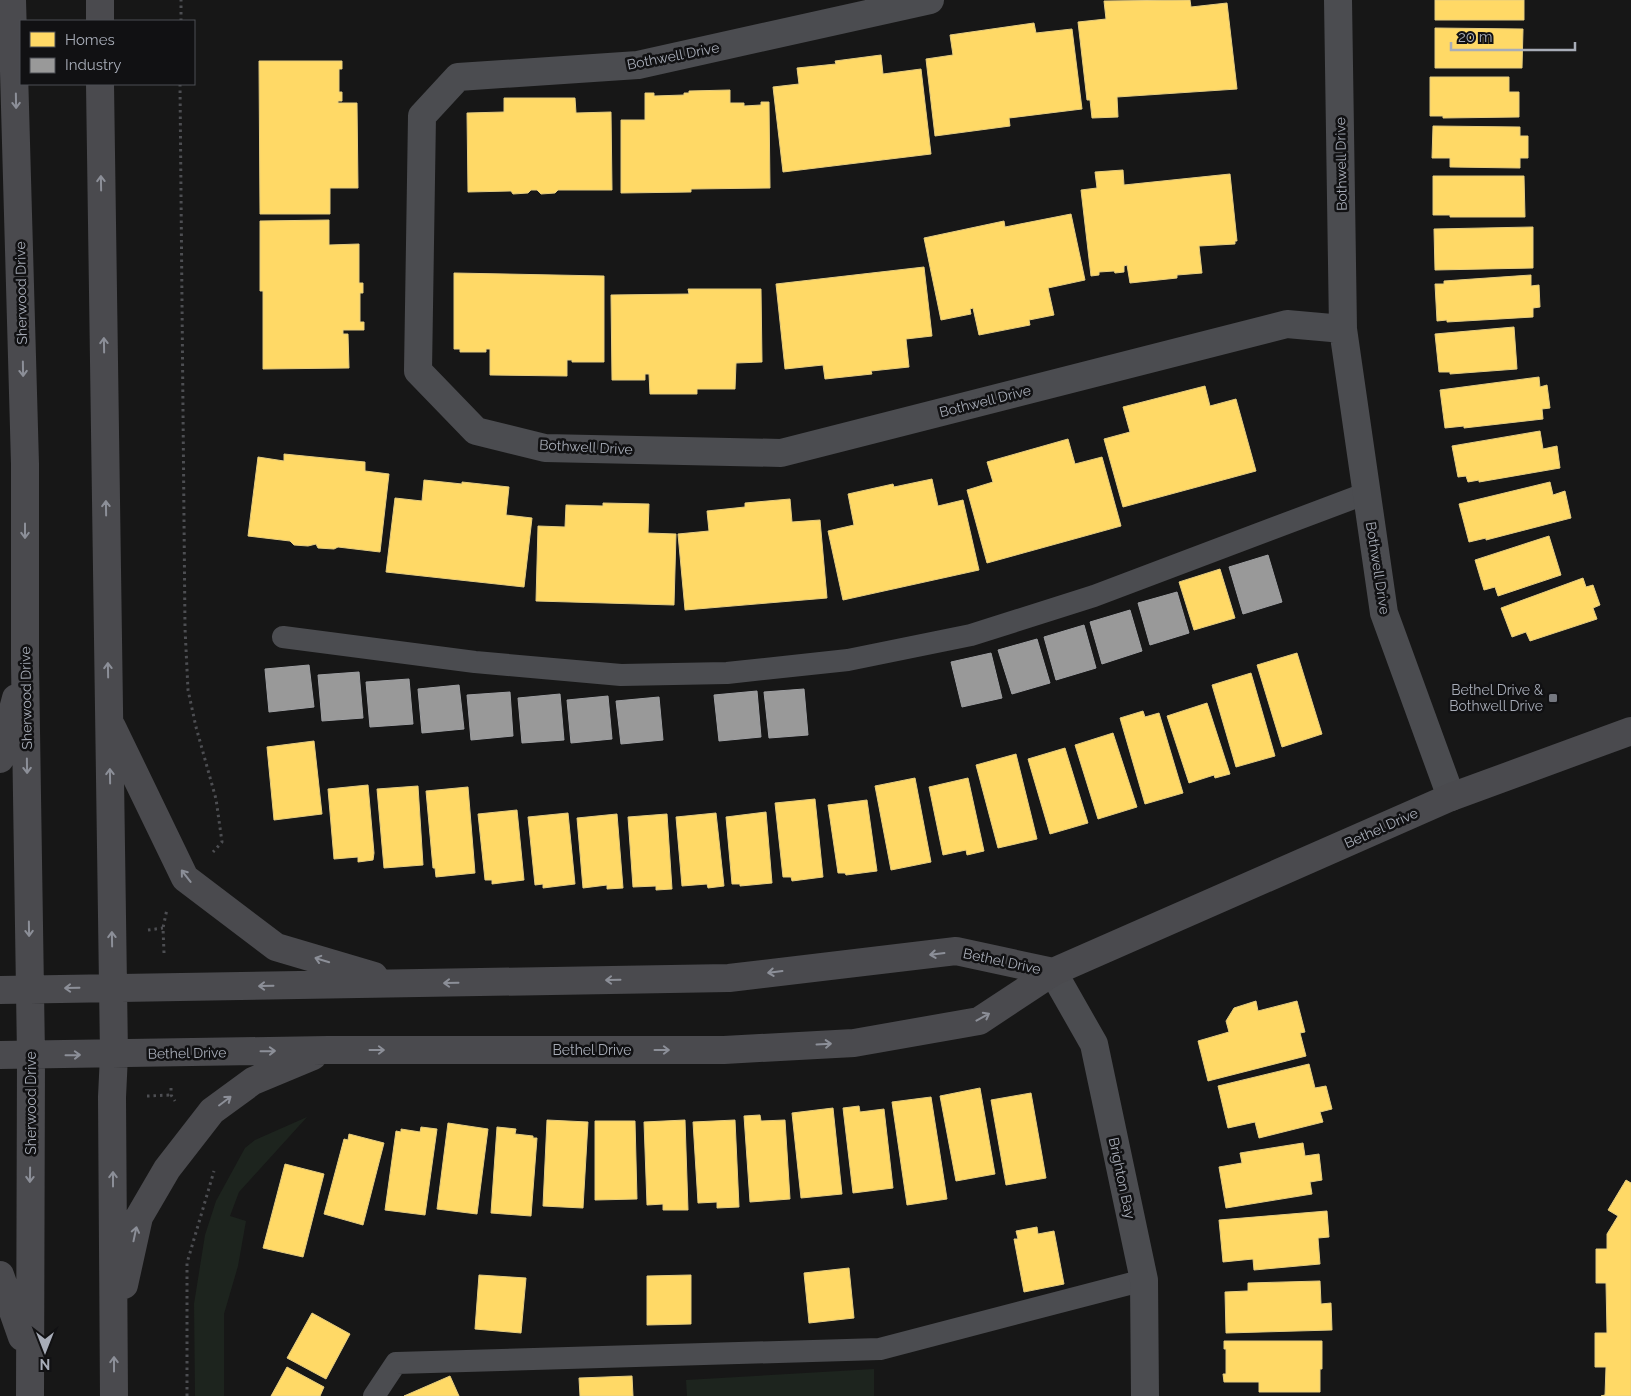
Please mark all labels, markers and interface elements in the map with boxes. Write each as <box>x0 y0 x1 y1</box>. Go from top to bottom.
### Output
legend <box>20 20 195 85</box>
scale bar <box>1451 20 1575 52</box>
text: 20 m <box>1458 28 1493 46</box>
text: Homes <box>65 31 115 49</box>
street label: Bothwell Drive <box>625 39 721 73</box>
text: Industry <box>65 56 121 74</box>
one-way arrow <box>11 92 21 109</box>
street label: Bothwell Drive <box>1332 117 1350 211</box>
one-way arrow <box>97 175 106 191</box>
street label: Sherwood Drive <box>12 241 30 345</box>
one-way arrow <box>99 338 109 354</box>
one-way arrow <box>18 360 27 376</box>
street label: Bothwell Drive <box>938 382 1032 420</box>
street label: Bothwell Drive <box>539 437 633 457</box>
one-way arrow <box>101 500 111 516</box>
street label: Bothwell Drive <box>1363 520 1393 616</box>
one-way arrow <box>20 522 30 539</box>
street label: Sherwood Drive <box>17 646 35 750</box>
one-way arrow <box>103 662 113 678</box>
place label: Bethel Drive & Bothwell Drive <box>1449 682 1544 714</box>
marker: Bethel Drive & Bothwell Drive <box>1547 692 1559 704</box>
one-way arrow <box>22 758 31 774</box>
one-way arrow <box>105 768 115 784</box>
street label: Bethel Drive <box>1342 805 1420 851</box>
one-way arrow <box>181 870 192 883</box>
one-way arrow <box>24 920 34 936</box>
one-way arrow <box>107 931 117 947</box>
street label: Bethel Drive <box>962 945 1042 977</box>
one-way arrow <box>929 949 945 959</box>
one-way arrow <box>314 955 330 965</box>
one-way arrow <box>768 967 784 977</box>
one-way arrow <box>606 975 622 985</box>
one-way arrow <box>443 978 460 988</box>
one-way arrow <box>258 981 274 990</box>
one-way arrow <box>64 984 80 993</box>
one-way arrow <box>976 1012 991 1022</box>
one-way arrow <box>816 1040 832 1049</box>
street label: Bethel Drive <box>553 1042 631 1058</box>
street label: Bethel Drive <box>147 1044 227 1062</box>
one-way arrow <box>368 1045 384 1055</box>
one-way arrow <box>653 1045 669 1055</box>
one-way arrow <box>259 1047 275 1056</box>
one-way arrow <box>64 1050 80 1060</box>
street label: Sherwood Drive <box>23 1051 39 1155</box>
one-way arrow <box>218 1096 231 1107</box>
street label: Brighton Bay <box>1106 1136 1139 1221</box>
one-way arrow <box>26 1166 35 1182</box>
one-way arrow <box>108 1171 117 1187</box>
one-way arrow <box>131 1226 140 1242</box>
north arrow <box>20 1326 70 1376</box>
text: N <box>40 1356 50 1372</box>
one-way arrow <box>109 1357 119 1373</box>

